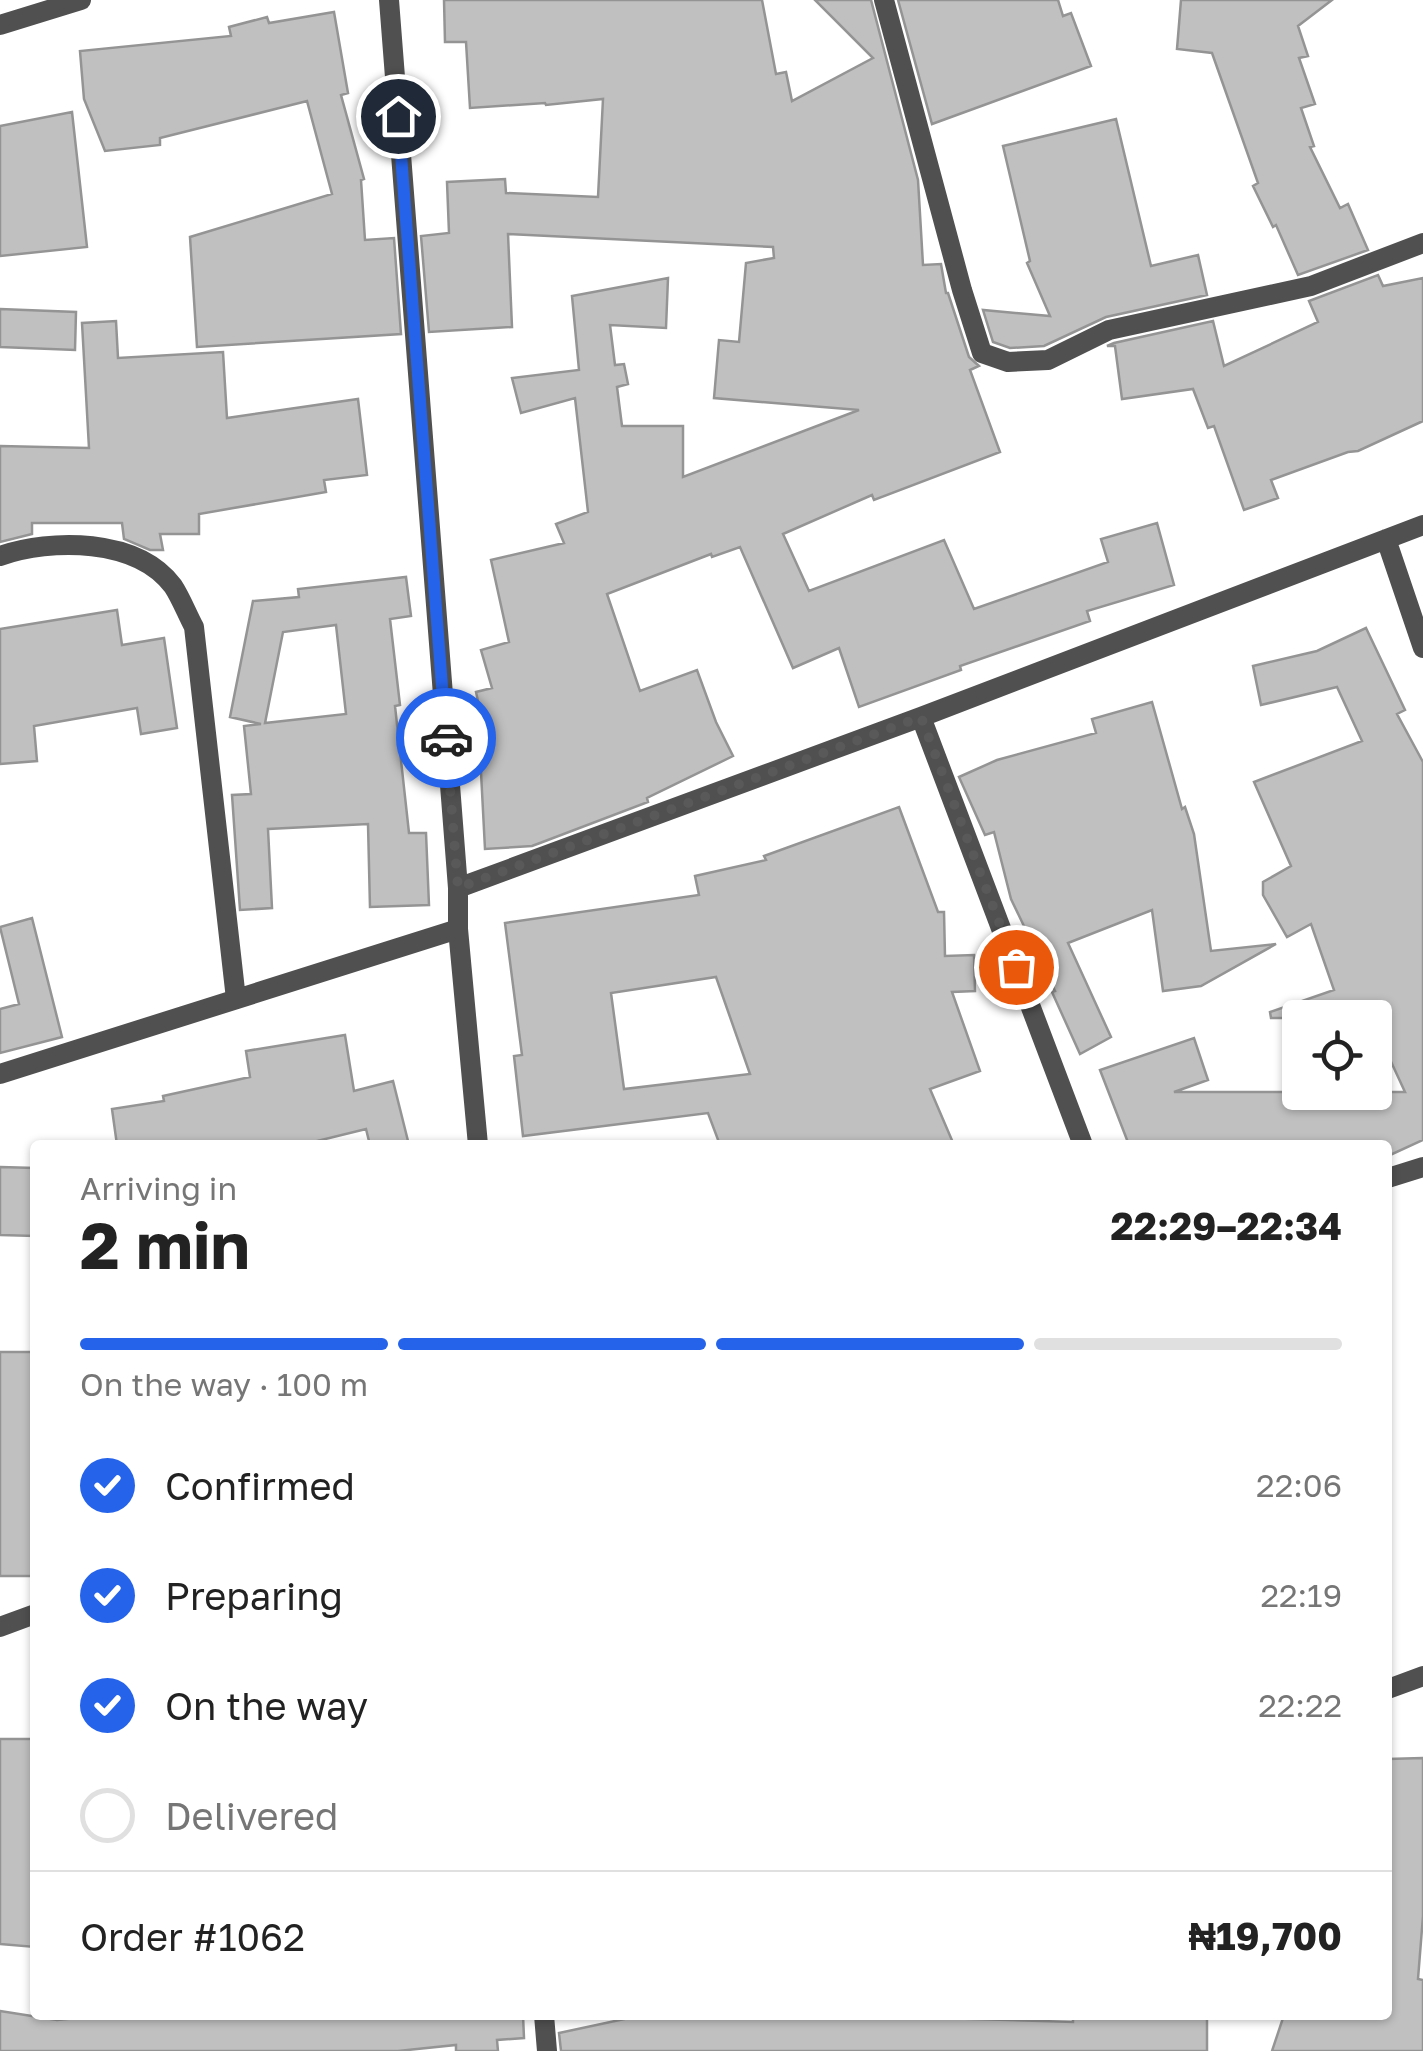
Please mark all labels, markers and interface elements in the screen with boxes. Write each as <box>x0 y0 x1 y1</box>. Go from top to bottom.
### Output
pin <box>356 74 441 159</box>
icon: home <box>371 89 426 144</box>
courier <box>396 688 496 788</box>
icon: car <box>419 711 474 766</box>
pin <box>974 925 1059 1010</box>
icon: bag <box>989 940 1044 995</box>
map controls <box>1282 1000 1392 1110</box>
button: locate <box>1282 1000 1392 1110</box>
text: Arriving in <box>80 1169 237 1207</box>
text: 22:29–22:34 <box>1111 1203 1342 1248</box>
text: 2 min <box>80 1205 250 1283</box>
text: On the way · 100 m <box>80 1365 368 1403</box>
icon: check <box>80 1458 135 1513</box>
text: Confirmed <box>165 1463 355 1508</box>
text: 22:06 <box>1256 1466 1342 1504</box>
icon: check <box>80 1568 135 1623</box>
text: Preparing <box>165 1573 343 1618</box>
text: 22:19 <box>1260 1576 1342 1614</box>
icon: check <box>80 1678 135 1733</box>
text: On the way <box>165 1683 368 1728</box>
text: 22:22 <box>1258 1686 1342 1724</box>
text: Delivered <box>165 1793 338 1838</box>
text: ₦19,700 <box>1189 1913 1342 1958</box>
text: Order #1062 <box>80 1914 305 1959</box>

